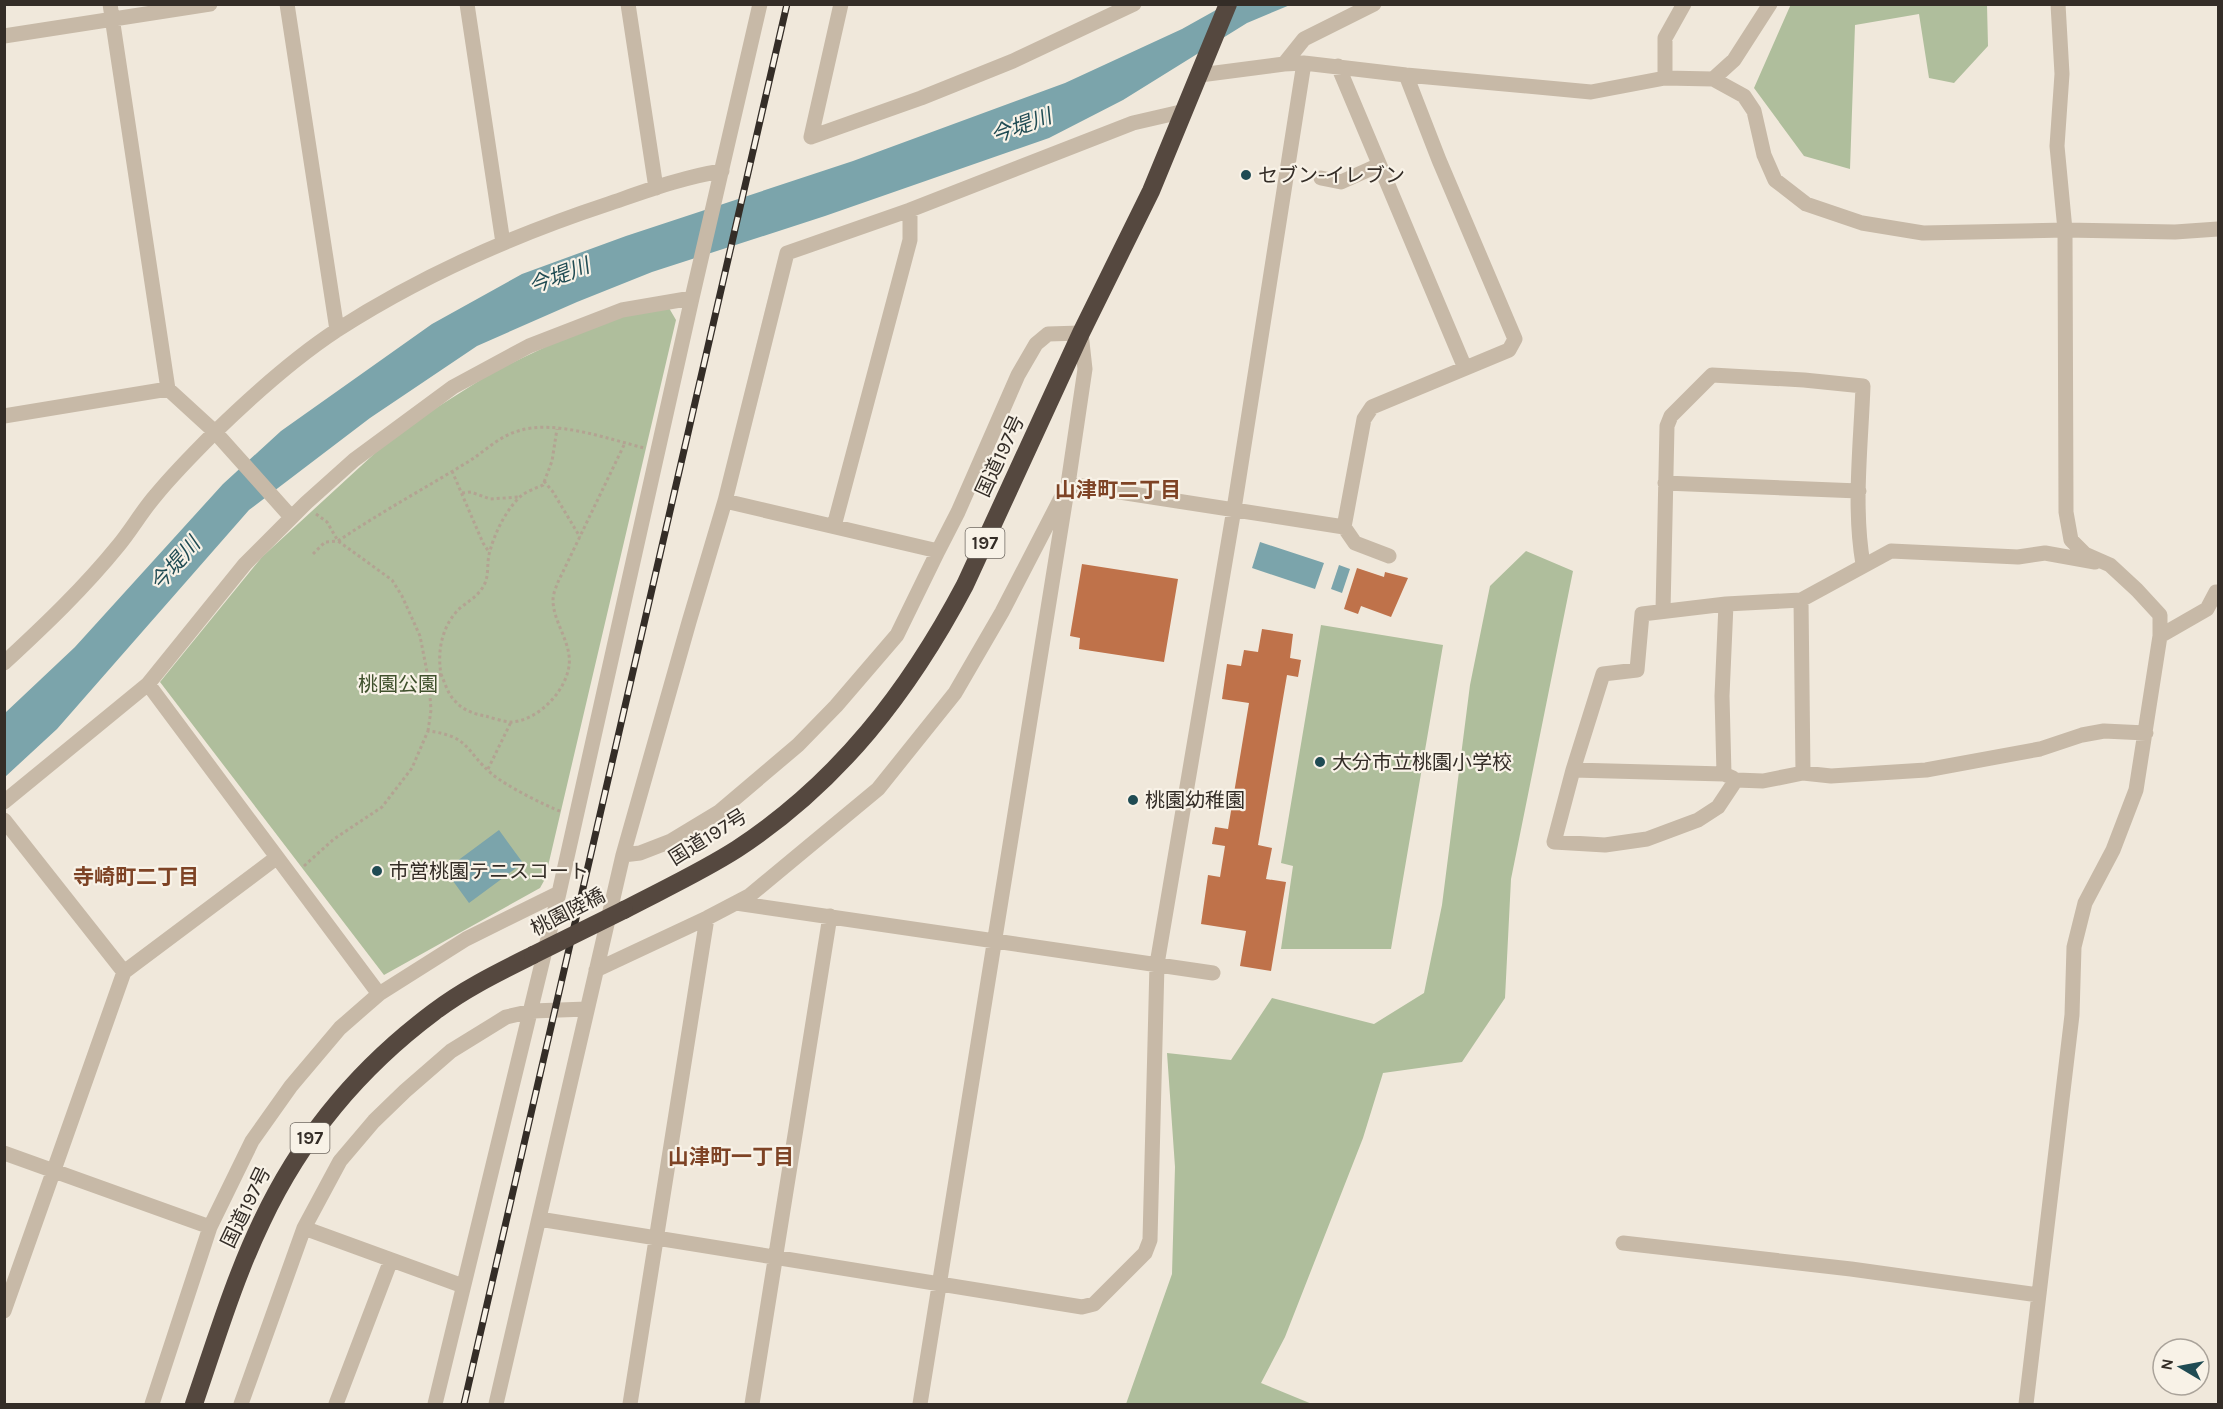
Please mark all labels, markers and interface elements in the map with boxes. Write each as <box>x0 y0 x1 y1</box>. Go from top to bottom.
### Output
water label: 今堤川 <box>987 103 1057 148</box>
place label: セブン-イレブン <box>1258 164 1405 187</box>
marker: セブン-イレブン <box>1239 168 1253 182</box>
water label: 今堤川 <box>525 253 595 298</box>
street label: 国道197号 <box>971 411 1029 501</box>
district label: 山津町二丁目 <box>1055 478 1181 502</box>
road number: 197 <box>966 528 1004 558</box>
water label: 今堤川 <box>145 531 206 596</box>
park label: 桃園公園 <box>358 673 438 696</box>
place label: 大分市立桃園小学校 <box>1332 751 1512 774</box>
marker: 大分市立桃園小学校 <box>1313 755 1327 769</box>
place label: 桃園幼稚園 <box>1145 789 1245 812</box>
marker: 桃園幼稚園 <box>1126 793 1140 807</box>
street label: 国道197号 <box>665 804 751 870</box>
place label: 市営桃園テニスコート <box>389 860 589 883</box>
marker: 市営桃園テニスコート <box>370 864 384 878</box>
district label: 寺崎町二丁目 <box>73 865 199 889</box>
street label: 桃園陸橋 <box>527 884 609 940</box>
road number: 197 <box>290 1123 330 1153</box>
district label: 山津町一丁目 <box>668 1145 794 1169</box>
street label: 国道197号 <box>216 1163 276 1251</box>
north arrow <box>2151 1337 2211 1397</box>
text: N <box>2156 1357 2177 1372</box>

